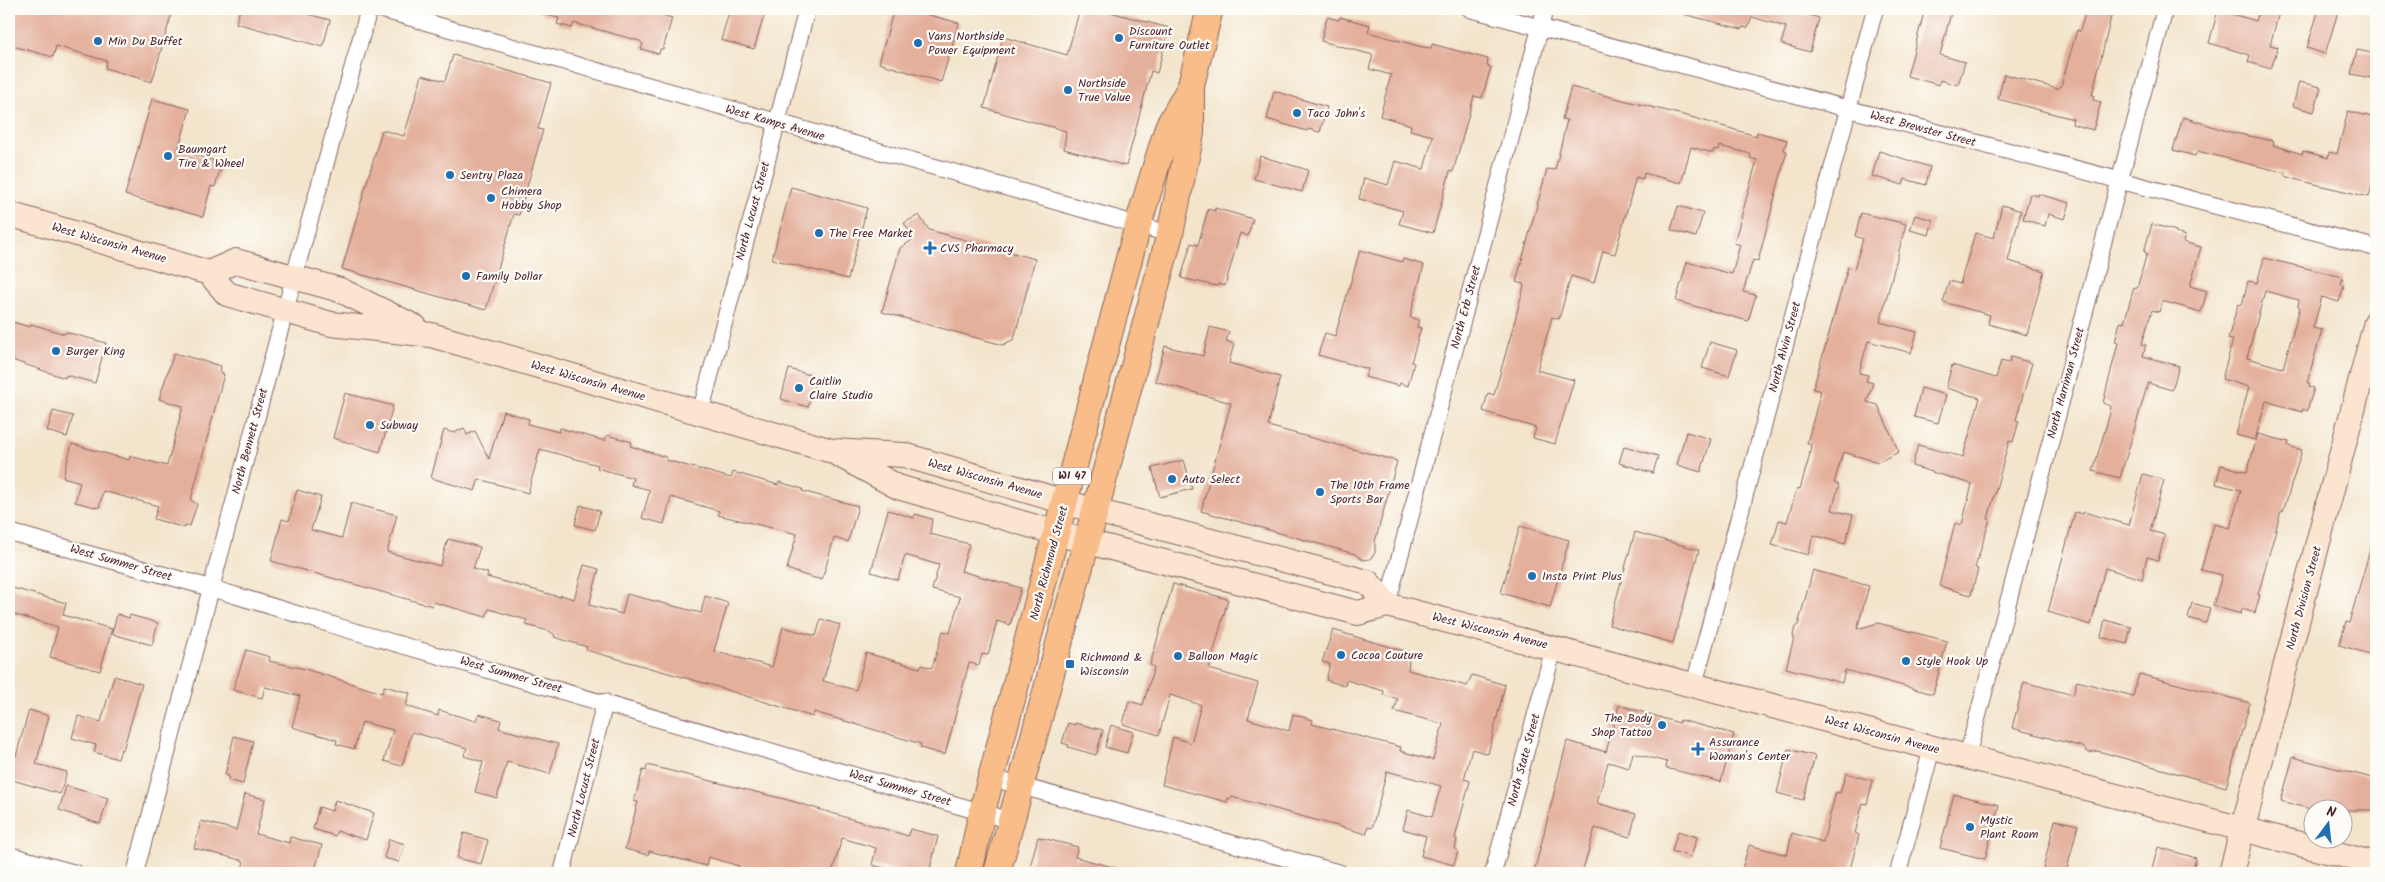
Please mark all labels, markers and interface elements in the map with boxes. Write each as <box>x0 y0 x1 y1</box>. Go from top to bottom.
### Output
place label: Discount Furniture Outlet <box>1129 22 1210 55</box>
place label: Vans Northside Power Equipment <box>928 27 1016 60</box>
place label: Min Du Buffet <box>108 32 183 51</box>
marker: Discount Furniture Outlet <box>1113 32 1125 44</box>
marker: Min Du Buffet <box>92 35 104 47</box>
marker: Vans Northside Power Equipment <box>912 37 924 49</box>
place label: Northside True Value <box>1078 74 1131 107</box>
marker: Northside True Value <box>1062 84 1074 96</box>
street label: West Kamps Avenue <box>723 100 828 146</box>
place label: Taco John's <box>1307 104 1365 123</box>
street label: West Brewster Street <box>1868 106 1978 152</box>
marker: Taco John's <box>1291 107 1303 119</box>
place label: Baumgart Tire & Wheel <box>178 140 244 173</box>
marker: Baumgart Tire & Wheel <box>162 150 174 162</box>
street label: North Locust Street <box>731 159 775 262</box>
place label: Sentry Plaza <box>460 166 524 185</box>
marker: Sentry Plaza <box>444 169 456 181</box>
place label: Chimera Hobby Shop <box>501 182 562 215</box>
marker: Chimera Hobby Shop <box>485 192 497 204</box>
street label: West Wisconsin Avenue <box>49 218 169 269</box>
place label: The Free Market <box>829 224 913 243</box>
marker: The Free Market <box>813 227 825 239</box>
place label: CVS Pharmacy <box>940 239 1014 258</box>
marker: CVS Pharmacy <box>924 242 936 254</box>
street label: North Erb Street <box>1446 263 1486 351</box>
place label: Family Dollar <box>476 267 543 286</box>
marker: Family Dollar <box>460 270 472 282</box>
street label: North Alvin Street <box>1764 299 1806 394</box>
street label: North Harriman Street <box>2042 325 2090 441</box>
place label: Burger King <box>66 342 126 361</box>
marker: Burger King <box>50 345 62 357</box>
street label: West Wisconsin Avenue <box>528 356 648 407</box>
place label: Caitlin Claire Studio <box>809 372 873 405</box>
marker: Caitlin Claire Studio <box>793 382 805 394</box>
street label: North Bennett Street <box>227 385 273 496</box>
place label: Subway <box>380 416 418 435</box>
marker: Subway <box>364 419 376 431</box>
street label: West Wisconsin Avenue <box>925 454 1045 505</box>
road number: WI 47 <box>1053 468 1091 484</box>
place label: Auto Select <box>1182 470 1240 489</box>
marker: Auto Select <box>1166 473 1178 485</box>
place label: The 10th Frame Sports Bar <box>1330 476 1410 509</box>
marker: The 10th Frame Sports Bar <box>1314 486 1326 498</box>
street label: North Richmond Street <box>1025 503 1073 622</box>
street label: West Summer Street <box>68 539 175 587</box>
street label: North Division Street <box>2281 544 2327 652</box>
place label: Insta Print Plus <box>1542 567 1622 586</box>
marker: Insta Print Plus <box>1526 570 1538 582</box>
street label: West Wisconsin Avenue <box>1430 607 1550 655</box>
place label: Cocoa Couture <box>1351 646 1424 665</box>
place label: Balloon Magic <box>1188 647 1258 666</box>
place label: Richmond & Wisconsin <box>1080 648 1142 681</box>
marker: Cocoa Couture <box>1335 649 1347 661</box>
marker: Balloon Magic <box>1172 650 1184 662</box>
street label: West Summer Street <box>458 651 565 699</box>
place label: Style Hook Up <box>1916 652 1988 671</box>
marker: Style Hook Up <box>1900 655 1912 667</box>
marker: Richmond & Wisconsin <box>1064 658 1076 670</box>
place label: The Body Shop Tattoo <box>1591 709 1652 742</box>
street label: North State Street <box>1502 711 1546 809</box>
street label: West Wisconsin Avenue <box>1822 711 1942 760</box>
marker: The Body Shop Tattoo <box>1656 719 1668 731</box>
place label: Assurance Woman's Center <box>1709 733 1791 766</box>
street label: North Locust Street <box>563 736 606 840</box>
marker: Assurance Woman's Center <box>1691 742 1705 756</box>
street label: West Summer Street <box>847 764 954 812</box>
north arrow <box>2302 800 2352 850</box>
text: N <box>2324 801 2338 824</box>
place label: Mystic Plant Room <box>1980 811 2039 844</box>
marker: Mystic Plant Room <box>1964 821 1976 833</box>

